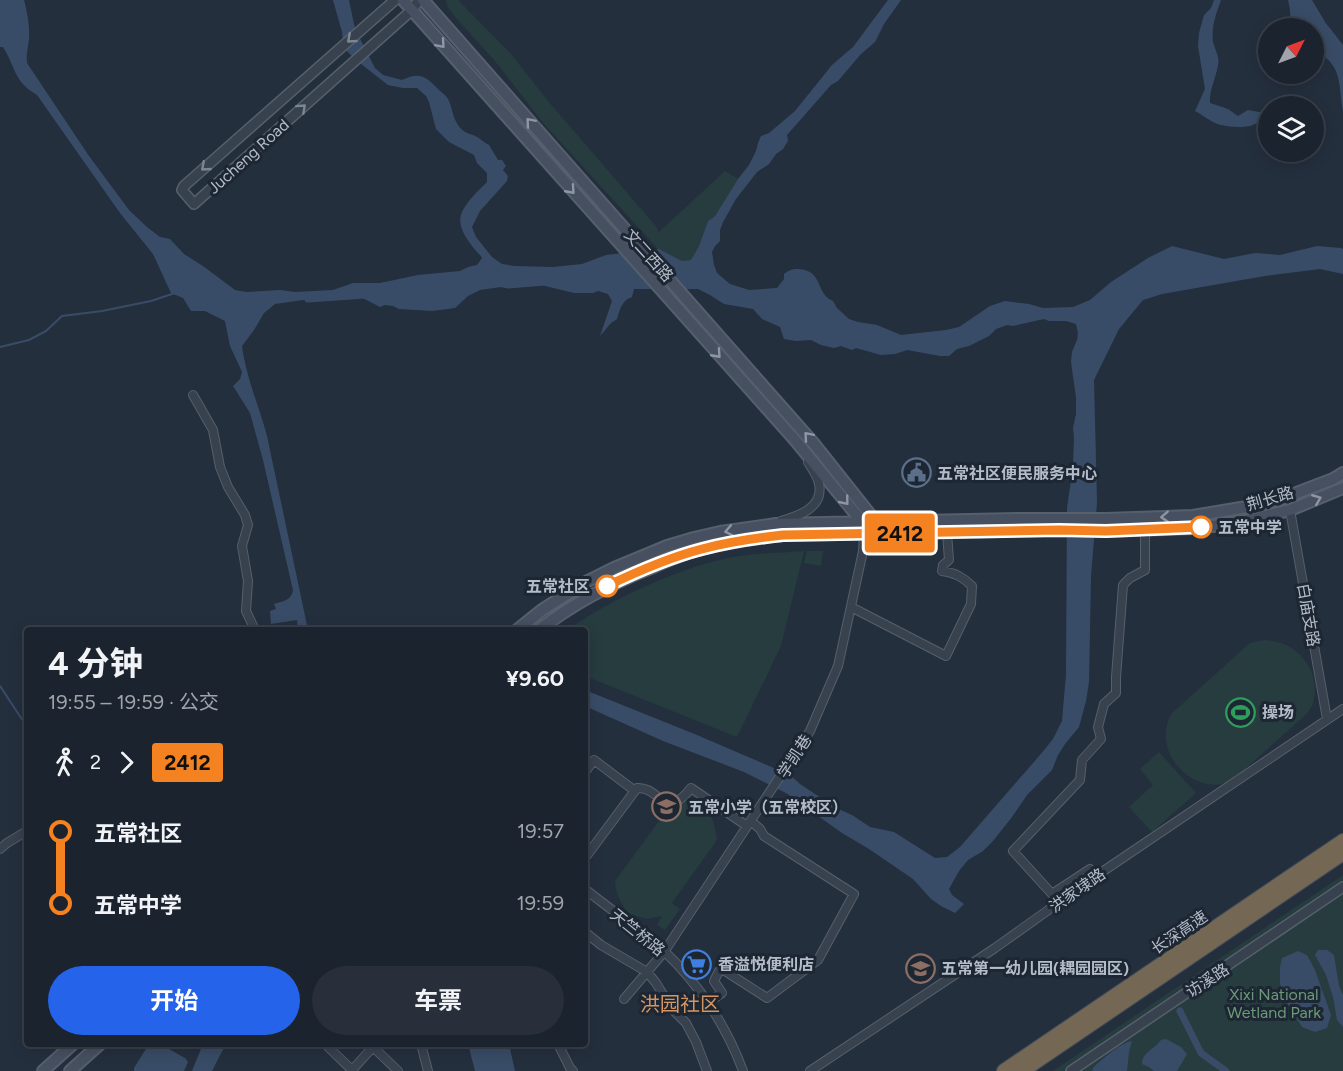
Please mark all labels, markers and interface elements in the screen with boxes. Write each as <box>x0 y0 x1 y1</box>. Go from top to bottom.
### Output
north arrow <box>1258 18 1324 84</box>
map controls <box>1258 18 1324 162</box>
one-way arrow <box>347 32 358 43</box>
one-way arrow <box>434 37 445 48</box>
button: layers <box>1258 96 1324 162</box>
one-way arrow <box>295 104 306 115</box>
street label: Jucheng Road <box>204 115 293 198</box>
one-way arrow <box>526 118 537 128</box>
one-way arrow <box>201 160 212 171</box>
one-way arrow <box>564 183 575 193</box>
street label: 文二西路 <box>620 225 677 285</box>
one-way arrow <box>710 347 721 357</box>
one-way arrow <box>804 432 815 443</box>
public building icon: 五常社区便民服务中心 <box>900 457 932 489</box>
place label: 五常社区便民服务中心 <box>937 464 1097 483</box>
street label: 荆长路 <box>1244 483 1296 514</box>
one-way arrow <box>838 494 849 505</box>
one-way arrow <box>1310 494 1321 506</box>
one-way arrow <box>1161 510 1170 523</box>
line badge: 2412 <box>858 514 942 552</box>
marker: 五常中学 <box>1190 516 1212 538</box>
place label: 五常中学 <box>1218 518 1282 537</box>
text: 2412 <box>877 521 923 546</box>
one-way arrow <box>725 524 734 536</box>
marker: 五常社区 <box>596 575 618 597</box>
place label: 五常社区 <box>526 577 590 596</box>
street label: 白庙支路 <box>1294 582 1323 648</box>
text: 4 分钟 <box>48 644 143 683</box>
text: ¥9.60 <box>506 665 564 692</box>
text: 19:55 – 19:59 · 公交 <box>48 690 219 714</box>
sports icon: 操场 <box>1225 696 1257 728</box>
place label: 操场 <box>1262 703 1294 722</box>
street label: 学凯巷 <box>773 731 815 782</box>
icon: walk <box>48 746 81 779</box>
icon: forward <box>110 746 143 779</box>
text: 2 <box>90 750 101 774</box>
text: 2412 <box>164 750 211 775</box>
school or university icon: 五常小学（五常校区） <box>651 791 683 823</box>
place label: 五常小学（五常校区） <box>688 798 848 817</box>
text: 19:57 <box>517 819 564 843</box>
text: 五常社区 <box>94 820 182 847</box>
street label: 洪家埭路 <box>1046 864 1109 917</box>
text: 19:59 <box>517 891 564 915</box>
text: 五常中学 <box>94 892 182 919</box>
street label: 天竺桥路 <box>607 905 669 960</box>
street label: 长深高速 <box>1147 907 1211 958</box>
supermarket icon: 香溢悦便利店 <box>681 948 713 980</box>
school or university icon: 五常第一幼儿园(耦园园区) <box>904 952 936 984</box>
place label: 香溢悦便利店 <box>718 955 814 974</box>
place label: 五常第一幼儿园(耦园园区) <box>941 959 1129 978</box>
street label: 访溪路 <box>1182 959 1233 1001</box>
button: 开始 <box>48 966 300 1035</box>
button: 车票 <box>312 966 564 1035</box>
park label: Xixi National Wetland Park <box>1227 985 1321 1022</box>
district label: 洪园社区 <box>640 992 720 1016</box>

